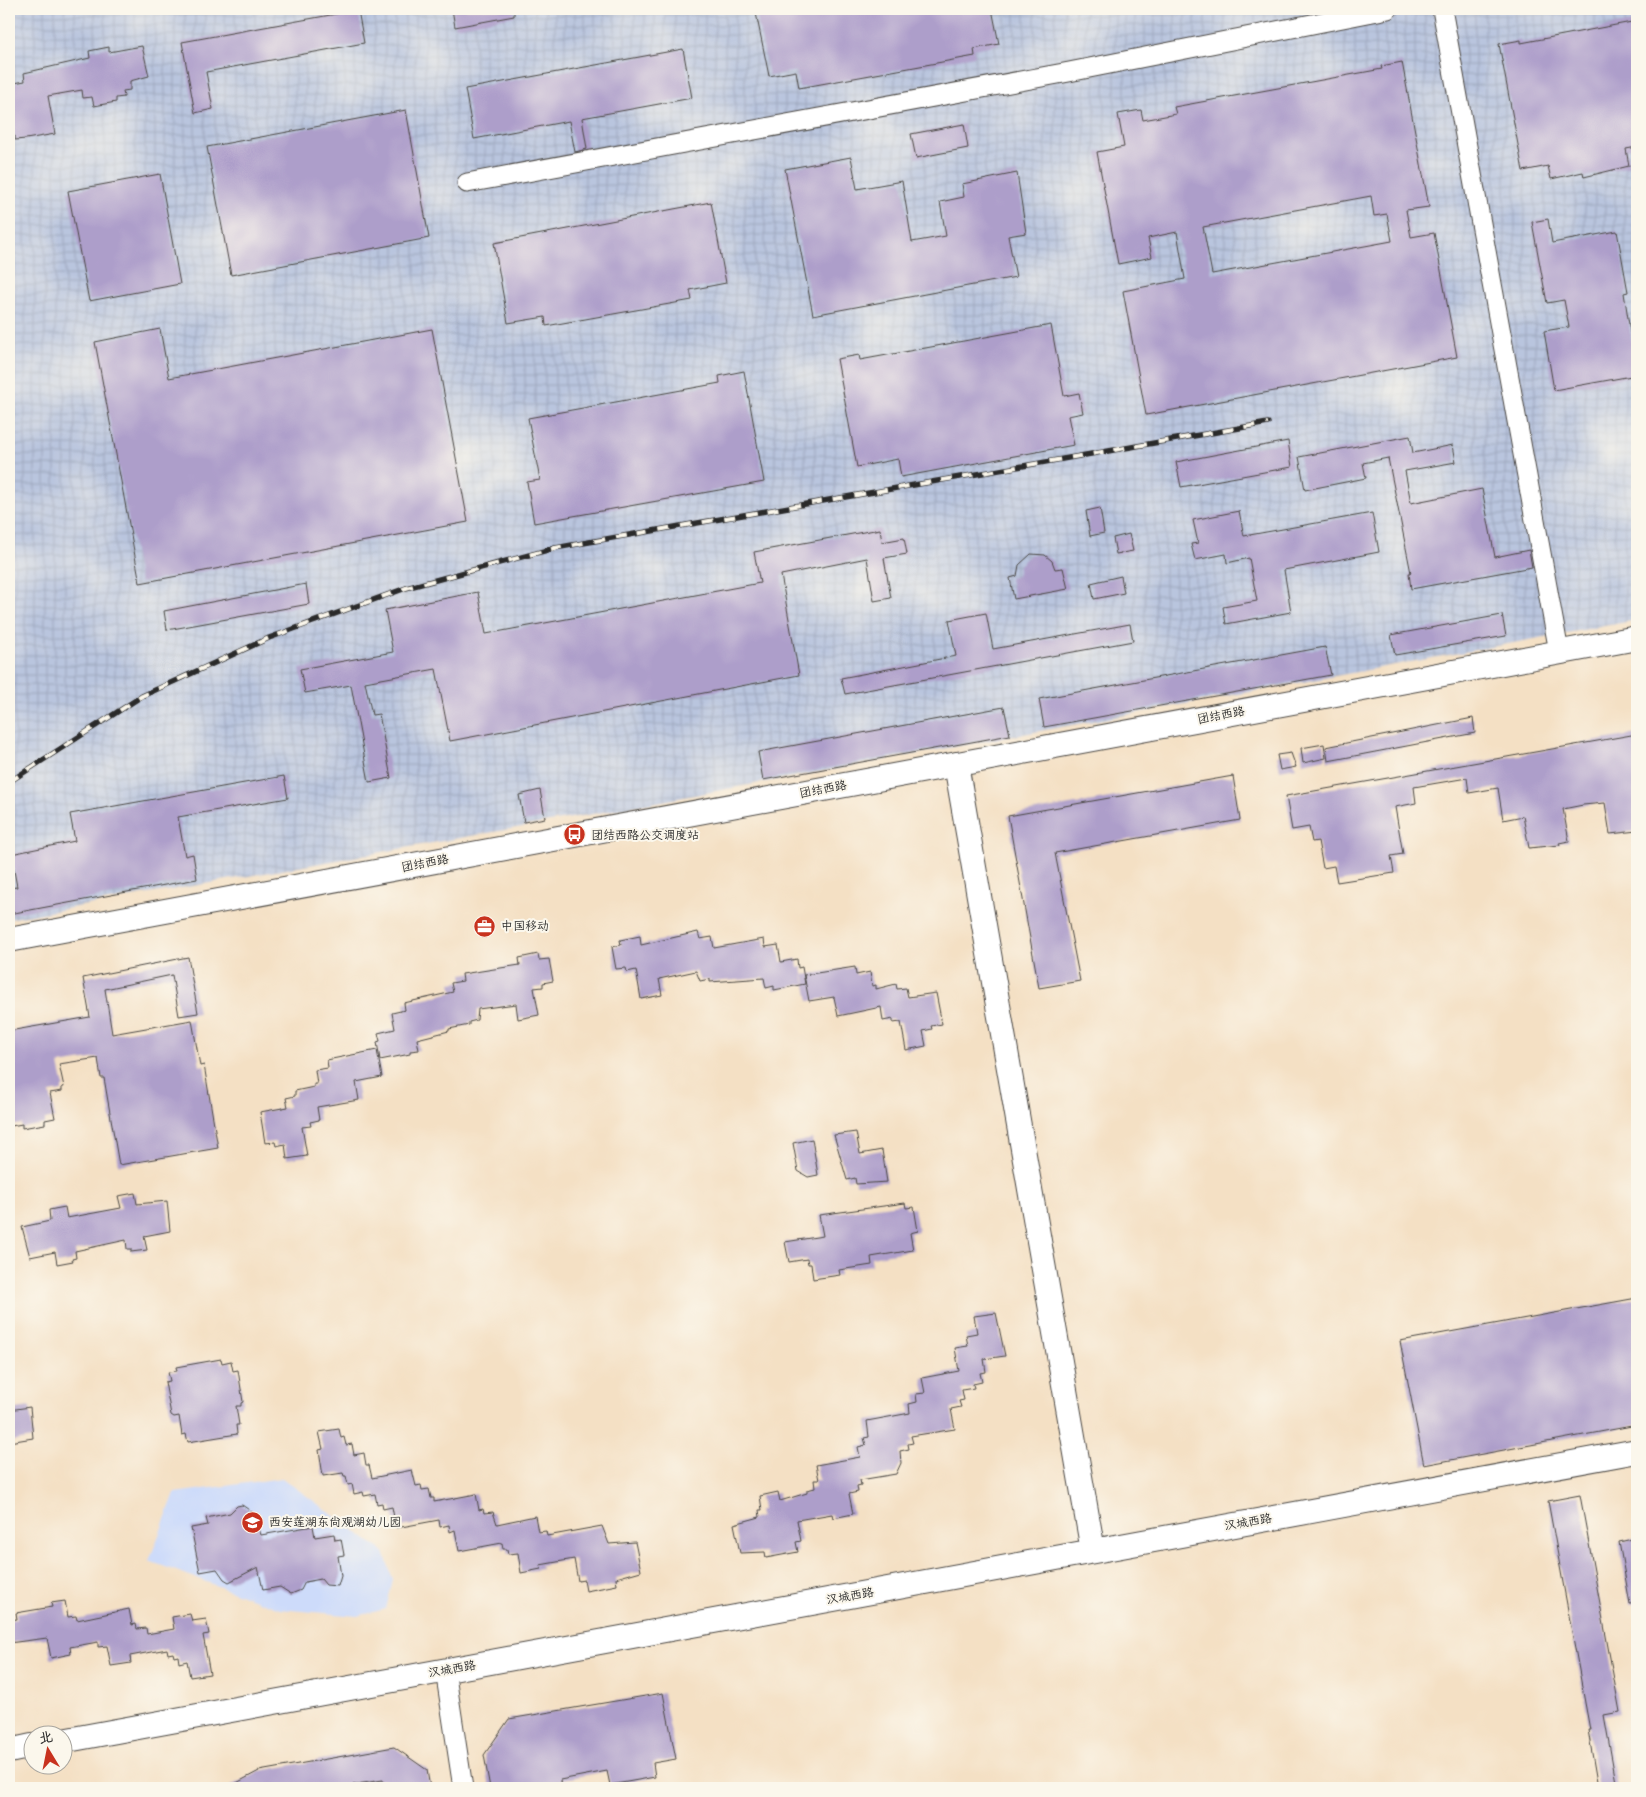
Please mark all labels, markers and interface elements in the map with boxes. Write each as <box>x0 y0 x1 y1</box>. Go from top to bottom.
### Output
street label: 团结西路 <box>1196 701 1246 727</box>
street label: 团结西路 <box>798 775 848 801</box>
bus stop icon: 团结西路公交调度站 <box>563 823 587 847</box>
place label: 团结西路公交调度站 <box>591 825 699 843</box>
street label: 团结西路 <box>400 849 450 875</box>
office icon: 中国移动 <box>473 914 497 938</box>
place label: 中国移动 <box>501 916 549 934</box>
street label: 汉城西路 <box>1223 1508 1273 1534</box>
school or university icon: 西安莲湖东尚观湖幼儿园 <box>241 1510 265 1534</box>
place label: 西安莲湖东尚观湖幼儿园 <box>269 1512 401 1530</box>
street label: 汉城西路 <box>825 1582 875 1608</box>
street label: 汉城西路 <box>427 1655 477 1681</box>
north arrow <box>22 1724 72 1774</box>
text: 北 <box>37 1725 54 1748</box>

